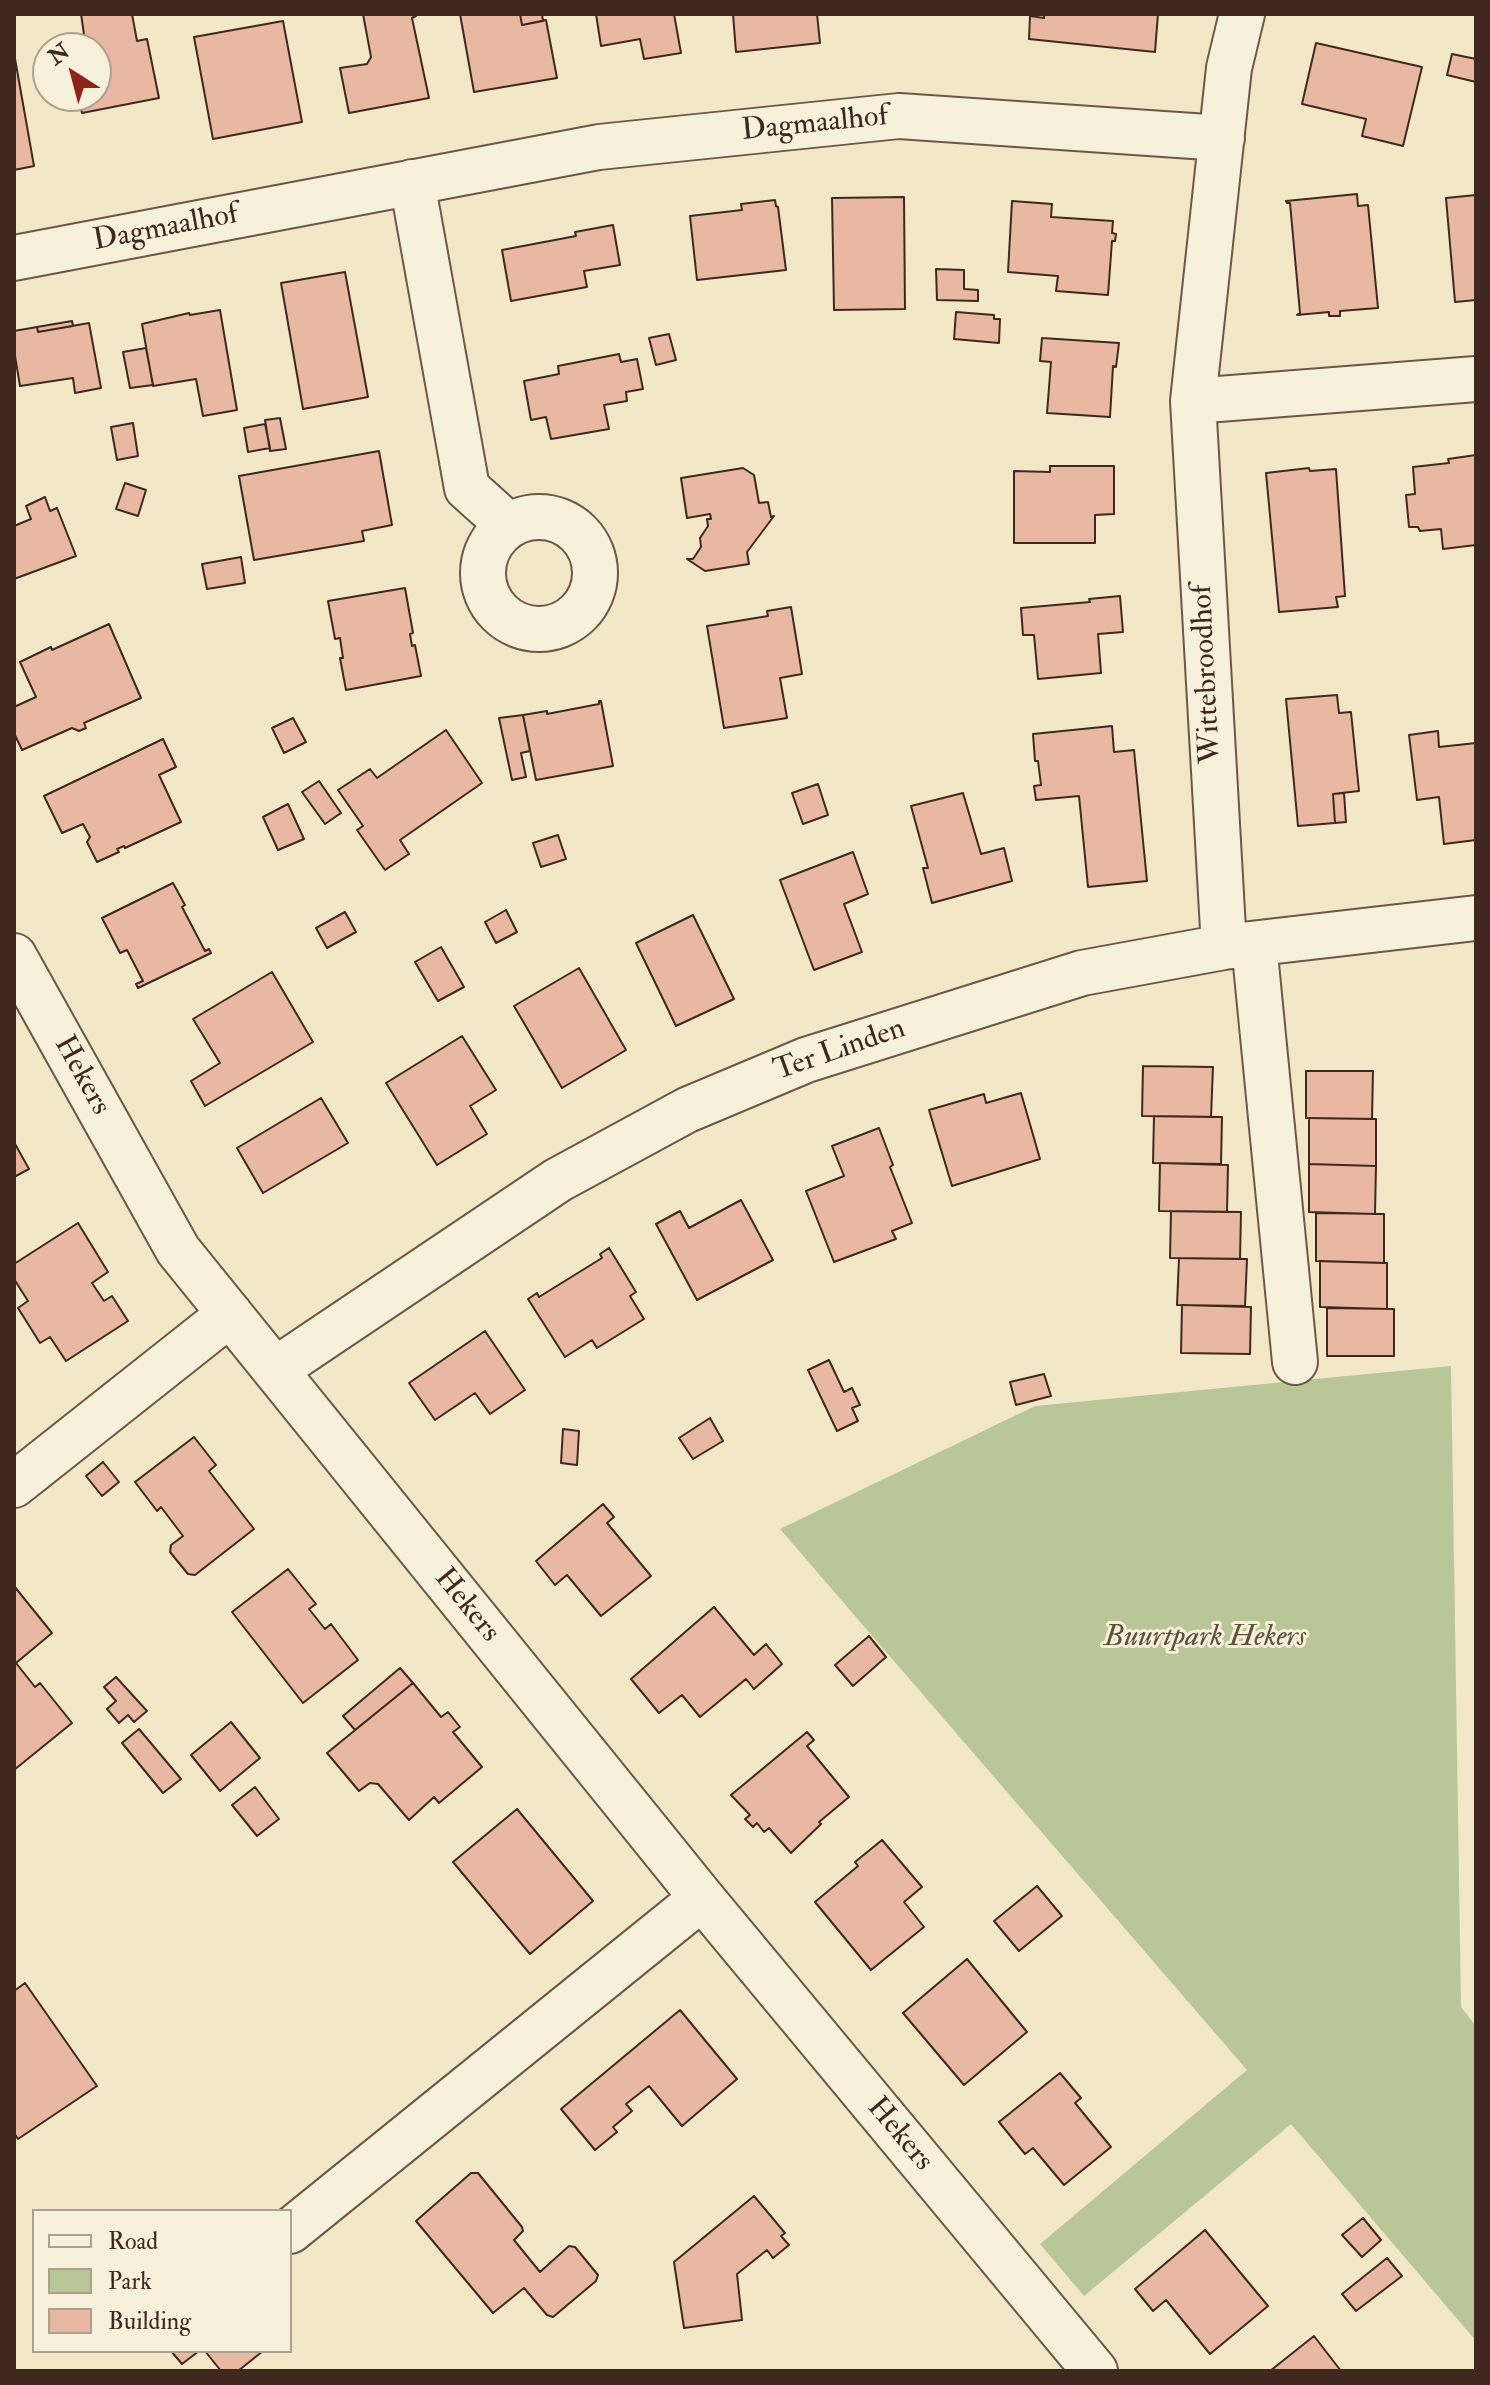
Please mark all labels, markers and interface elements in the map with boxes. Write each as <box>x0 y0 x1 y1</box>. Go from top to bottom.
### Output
north arrow <box>32 32 112 112</box>
text: N <box>43 37 75 71</box>
street label: Dagmaalhof <box>740 99 890 151</box>
street label: Dagmaalhof <box>90 197 242 261</box>
street label: Wittebroodhof <box>1185 583 1231 765</box>
street label: Ter Linden <box>770 1012 910 1090</box>
street label: Hekers <box>45 1030 117 1122</box>
street label: Hekers <box>425 1562 507 1650</box>
park label: Buurtpark Hekers <box>1104 1621 1306 1657</box>
street label: Hekers <box>858 2091 940 2179</box>
legend <box>32 2209 292 2353</box>
text: Road <box>108 2226 158 2257</box>
text: Park <box>108 2266 152 2297</box>
text: Building <box>108 2306 191 2337</box>

